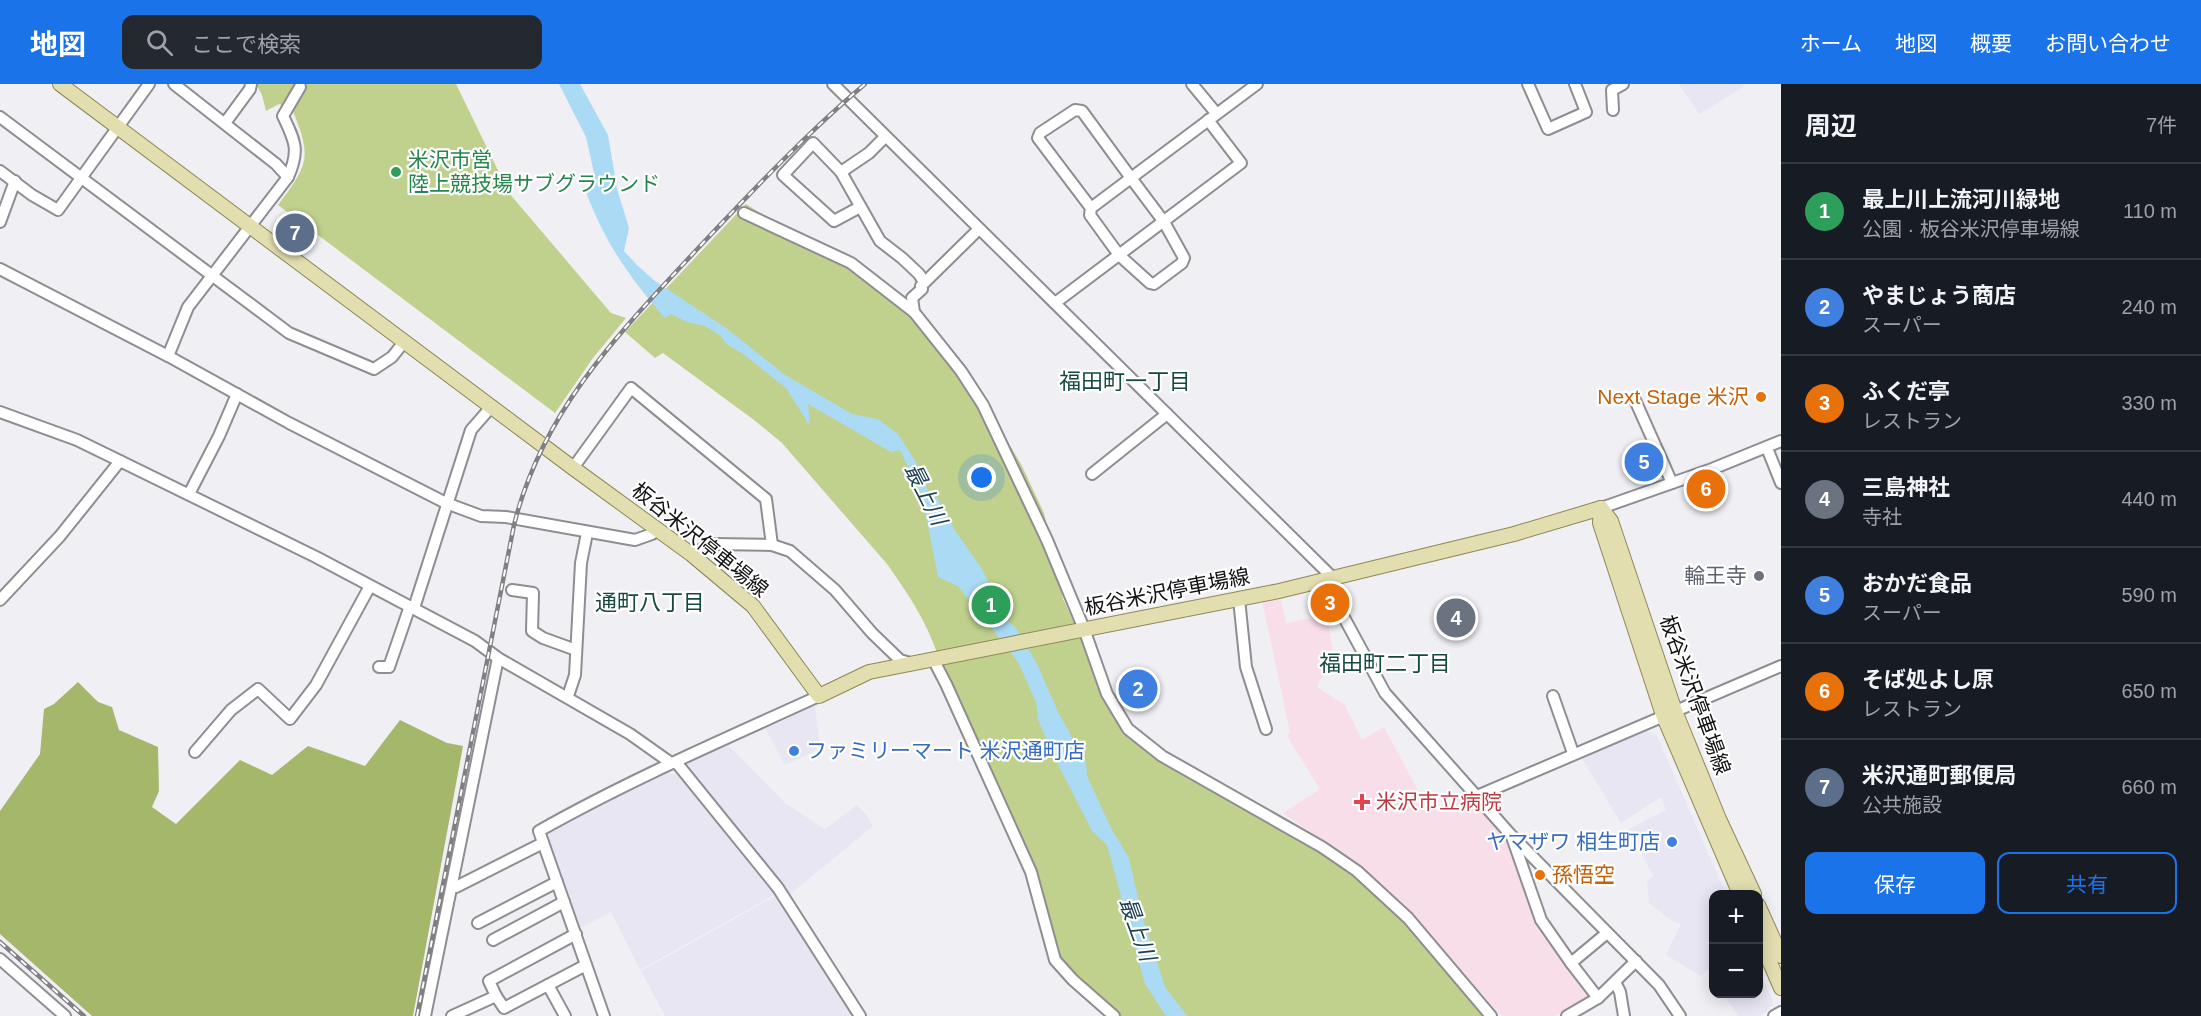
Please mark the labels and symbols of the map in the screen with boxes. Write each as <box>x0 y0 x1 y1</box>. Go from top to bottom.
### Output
place label: 米沢市営 陸上競技場サブグラウンド <box>408 148 660 195</box>
marker: 米沢市営 陸上競技場サブグラウンド <box>389 165 403 179</box>
pin: 7 <box>276 210 314 256</box>
district label: 福田町一丁目 <box>1059 369 1191 394</box>
place label: Next Stage 米沢 <box>1597 385 1749 408</box>
marker: Next Stage 米沢 <box>1754 390 1768 404</box>
pin: 5 <box>1624 440 1664 484</box>
water label: 最上川 <box>899 459 953 531</box>
your location <box>967 463 996 492</box>
pin: 6 <box>1686 466 1726 512</box>
street label: 板谷米沢停車場線 <box>628 478 773 601</box>
street label: 板谷米沢停車場線 <box>1082 564 1252 619</box>
place label: 輪王寺 <box>1684 564 1747 587</box>
marker: 輪王寺 <box>1752 569 1766 583</box>
pin: 3 <box>1310 580 1350 626</box>
pin: 1 <box>972 582 1010 628</box>
district label: 通町八丁目 <box>595 590 705 615</box>
pin: 4 <box>1436 596 1476 640</box>
street label: 板谷米沢停車場線 <box>1656 612 1735 778</box>
district label: 福田町二丁目 <box>1319 651 1451 676</box>
pin: 2 <box>1118 666 1158 712</box>
place label: ファミリーマート 米沢通町店 <box>806 739 1085 762</box>
marker: ファミリーマート 米沢通町店 <box>787 744 801 758</box>
place label: 米沢市立病院 <box>1376 790 1502 813</box>
marker: 米沢市立病院 <box>1353 793 1371 811</box>
place label: ヤマザワ 相生町店 <box>1486 830 1660 853</box>
marker: ヤマザワ 相生町店 <box>1665 835 1679 849</box>
place label: 孫悟空 <box>1552 863 1615 886</box>
marker: 孫悟空 <box>1533 868 1547 882</box>
water label: 最上川 <box>1114 894 1161 966</box>

